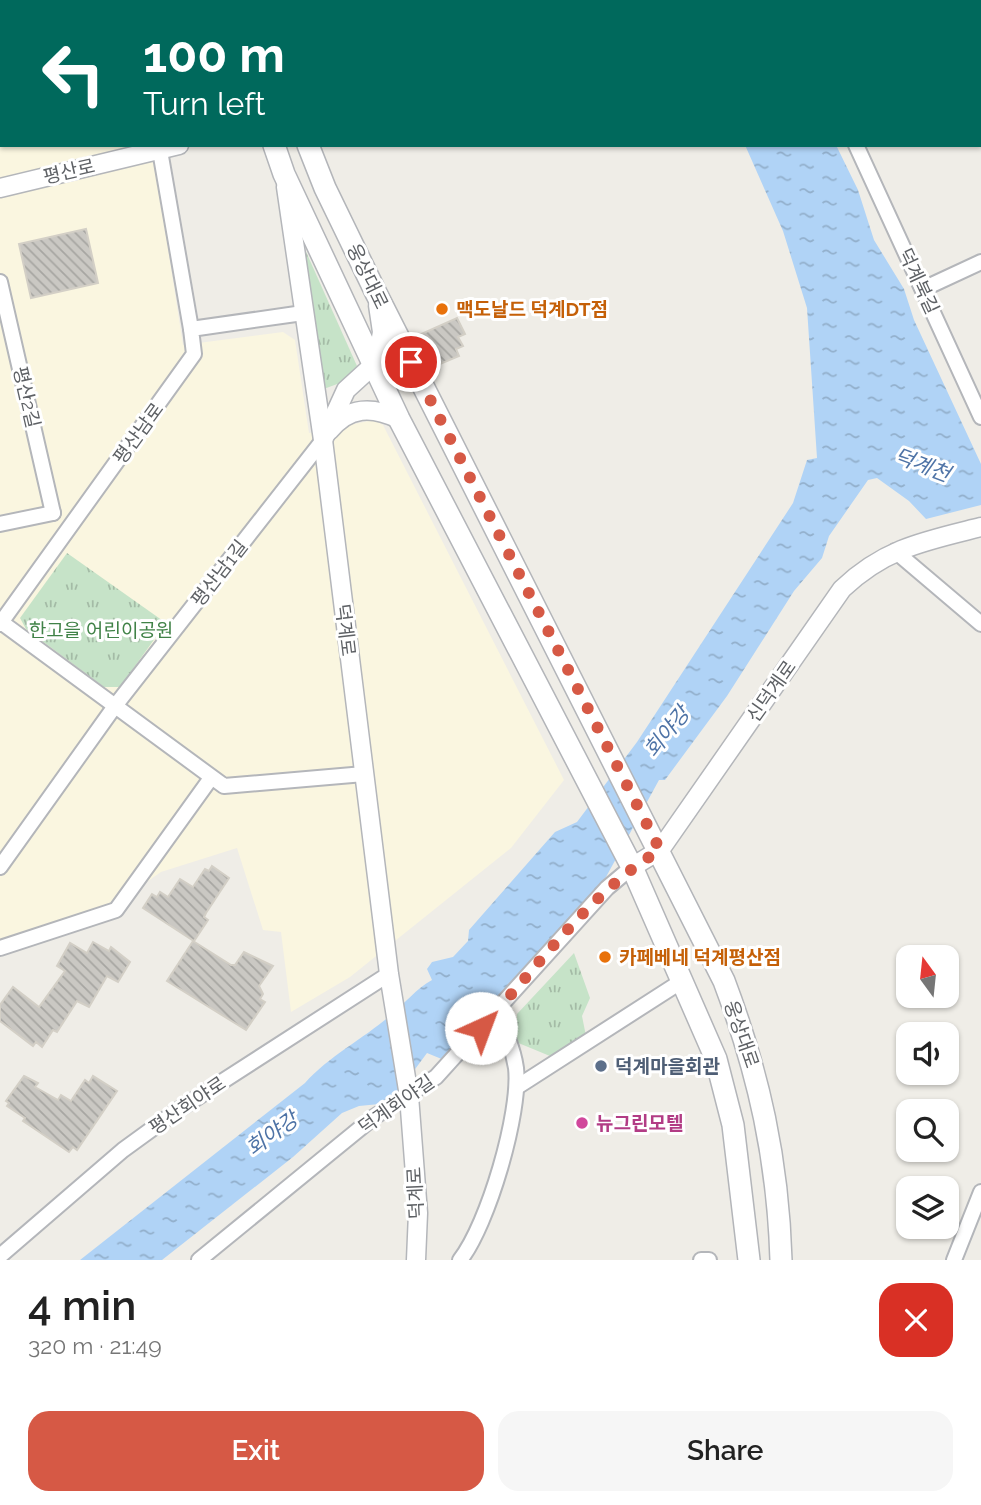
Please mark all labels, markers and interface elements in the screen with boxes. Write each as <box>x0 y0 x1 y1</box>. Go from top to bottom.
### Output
text: 100 m <box>143 26 285 83</box>
icon: left <box>28 28 119 119</box>
text: Turn left <box>143 85 265 122</box>
street label: 평산로 <box>41 154 97 188</box>
street label: 웅상대로 <box>343 240 393 312</box>
street label: 덕계북길 <box>894 245 944 317</box>
place label: 맥도날드 덕계DT점 <box>456 298 608 320</box>
marker: 맥도날드 덕계DT점 <box>434 301 450 317</box>
pin <box>381 332 441 392</box>
icon: arrive <box>392 343 430 381</box>
street label: 평산2길 <box>9 364 45 430</box>
street label: 평산남로 <box>109 398 167 468</box>
water label: 덕계천 <box>891 442 956 488</box>
street label: 평산남1길 <box>186 535 252 611</box>
street label: 덕계로 <box>332 603 360 657</box>
park label: 한고을 어린이공원 <box>29 619 173 641</box>
street label: 신덕계로 <box>742 656 800 726</box>
water label: 회야강 <box>639 699 696 762</box>
north arrow <box>896 945 959 1008</box>
map controls <box>896 945 959 1239</box>
place label: 카페베네 덕계평산점 <box>619 946 781 968</box>
marker: 카페베네 덕계평산점 <box>597 949 613 965</box>
position arrow <box>444 991 518 1065</box>
street label: 웅상대로 <box>720 997 764 1071</box>
button: sound <box>896 1022 959 1085</box>
place label: 덕계마을회관 <box>615 1055 720 1077</box>
marker: 덕계마을회관 <box>593 1058 609 1074</box>
street label: 덕계회야길 <box>354 1070 438 1138</box>
street label: 평산회야로 <box>145 1071 229 1139</box>
button: search <box>896 1099 959 1162</box>
water label: 회야강 <box>241 1105 305 1161</box>
place label: 뉴그린모텔 <box>596 1112 683 1134</box>
marker: 뉴그린모텔 <box>574 1115 590 1131</box>
street label: 덕계로 <box>403 1166 427 1220</box>
button: layers <box>896 1176 959 1239</box>
text: 4 min <box>28 1281 136 1330</box>
button: close <box>879 1283 953 1357</box>
text: 320 m · 21:49 <box>28 1332 162 1359</box>
button: Exit <box>28 1411 484 1491</box>
button: Share <box>498 1411 953 1491</box>

